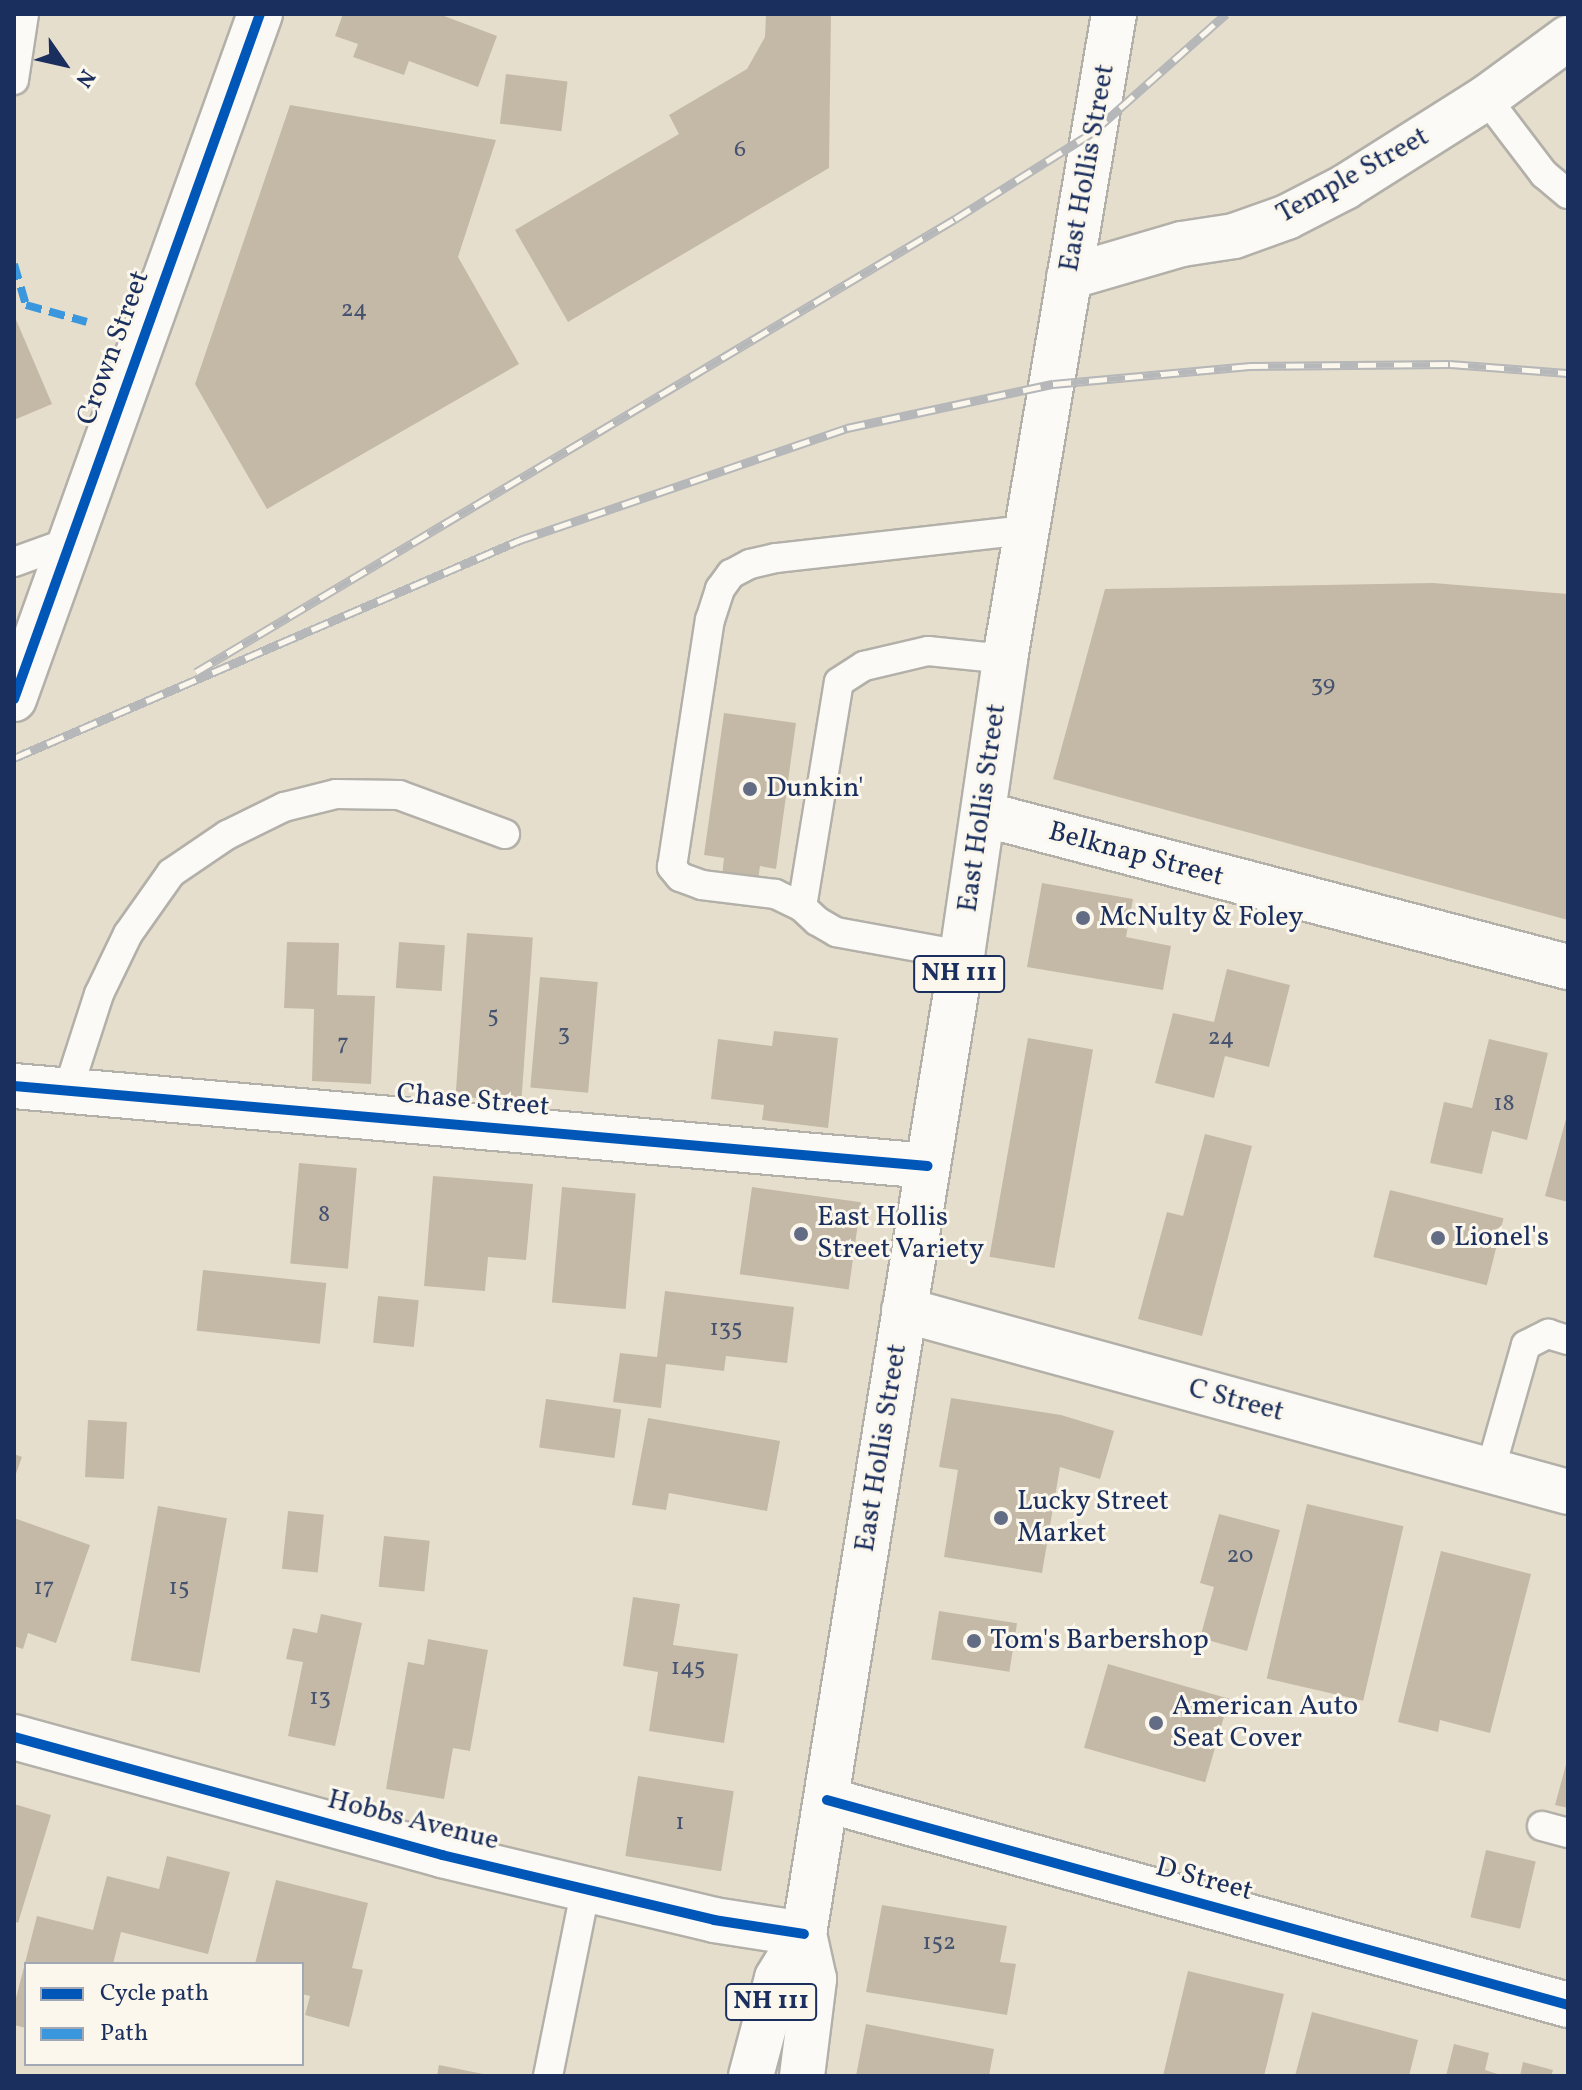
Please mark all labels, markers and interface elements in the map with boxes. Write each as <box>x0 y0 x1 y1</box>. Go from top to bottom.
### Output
north arrow <box>24 24 104 104</box>
text: N <box>67 62 102 93</box>
street label: East Hollis Street <box>1053 62 1123 274</box>
street label: Temple Street <box>1271 120 1435 232</box>
house number: 6 <box>734 137 746 165</box>
street label: Crown Street <box>71 266 157 430</box>
house number: 24 <box>341 297 367 325</box>
house number: 39 <box>1311 672 1335 700</box>
street label: East Hollis Street <box>952 702 1014 914</box>
place label: Dunkin' <box>766 772 863 806</box>
marker: Dunkin' <box>741 780 759 798</box>
street label: Belknap Street <box>1045 815 1227 895</box>
place label: McNulty & Foley <box>1099 901 1304 935</box>
marker: McNulty & Foley <box>1074 909 1092 927</box>
road number: NH 111 <box>913 952 1005 996</box>
house number: 5 <box>487 1003 499 1031</box>
house number: 3 <box>558 1021 570 1049</box>
house number: 24 <box>1208 1025 1234 1053</box>
house number: 7 <box>337 1031 349 1059</box>
street label: Chase Street <box>395 1078 551 1124</box>
house number: 18 <box>1493 1091 1515 1119</box>
place label: East Hollis Street Variety <box>817 1201 985 1267</box>
house number: 8 <box>318 1202 330 1230</box>
place label: Lionel's <box>1454 1221 1549 1255</box>
marker: East Hollis Street Variety <box>792 1225 810 1243</box>
marker: Lionel's <box>1429 1229 1447 1247</box>
house number: 135 <box>709 1316 743 1344</box>
street label: East Hollis Street <box>849 1342 915 1554</box>
street label: C Street <box>1185 1372 1287 1430</box>
place label: Lucky Street Market <box>1017 1485 1170 1551</box>
marker: Lucky Street Market <box>992 1509 1010 1527</box>
house number: 20 <box>1226 1543 1254 1571</box>
house number: 17 <box>34 1575 54 1603</box>
house number: 15 <box>169 1575 189 1603</box>
place label: Tom's Barbershop <box>990 1624 1209 1658</box>
marker: Tom's Barbershop <box>965 1632 983 1650</box>
house number: 145 <box>671 1655 705 1683</box>
house number: 13 <box>309 1685 331 1713</box>
place label: American Auto Seat Cover <box>1172 1690 1358 1756</box>
marker: American Auto Seat Cover <box>1147 1714 1165 1732</box>
street label: Hobbs Avenue <box>324 1784 502 1858</box>
house number: 1 <box>675 1810 685 1838</box>
street label: D Street <box>1152 1851 1256 1909</box>
house number: 152 <box>922 1930 956 1958</box>
legend <box>24 1962 304 2066</box>
text: Cycle path <box>100 1977 209 2011</box>
road number: NH 111 <box>725 1980 817 2024</box>
text: Path <box>100 2017 148 2051</box>

